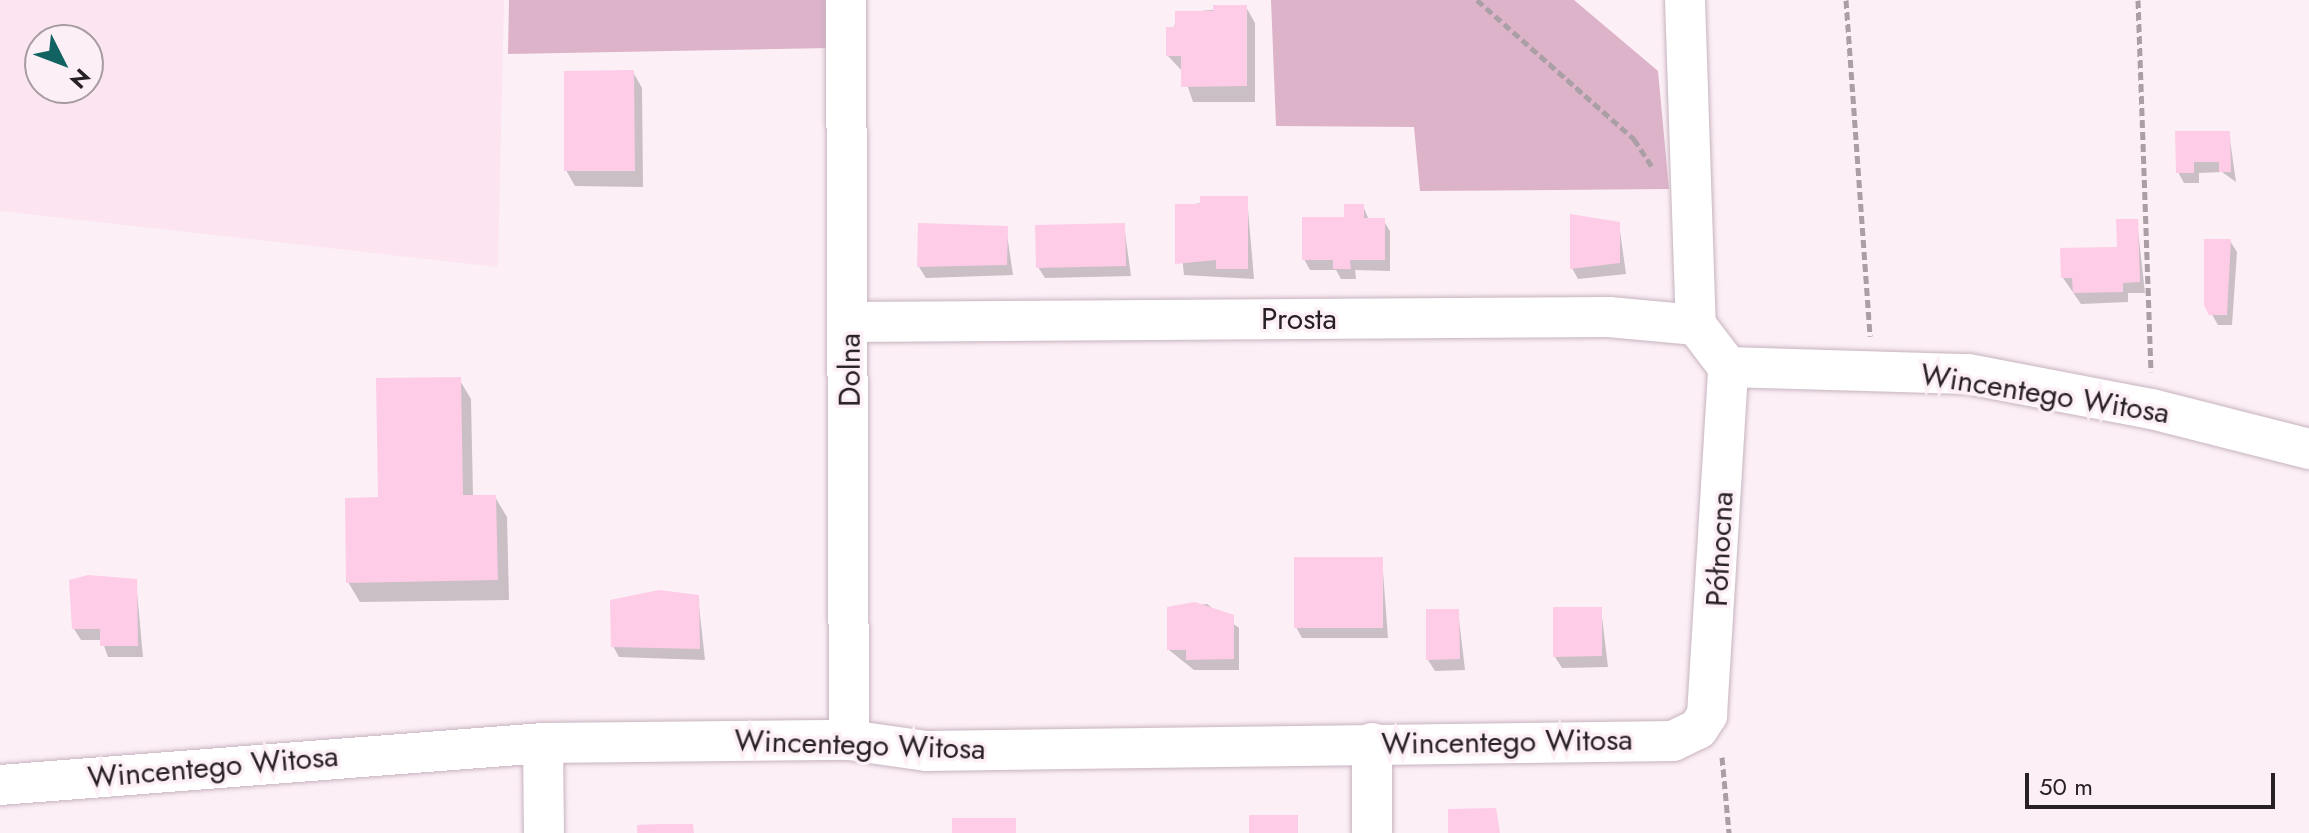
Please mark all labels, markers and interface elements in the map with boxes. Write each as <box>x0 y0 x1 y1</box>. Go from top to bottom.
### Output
north arrow <box>24 24 104 104</box>
text: N <box>63 62 98 96</box>
street label: Prosta <box>1261 301 1337 337</box>
street label: Dolna <box>832 333 868 407</box>
street label: Wincentego Witosa <box>1918 357 2172 431</box>
street label: Północna <box>1699 490 1741 608</box>
street label: Wincentego Witosa <box>1381 722 1633 762</box>
street label: Wincentego Witosa <box>734 723 986 767</box>
street label: Wincentego Witosa <box>86 738 340 796</box>
scale bar <box>2029 757 2279 807</box>
text: 50 m <box>2039 769 2093 804</box>

